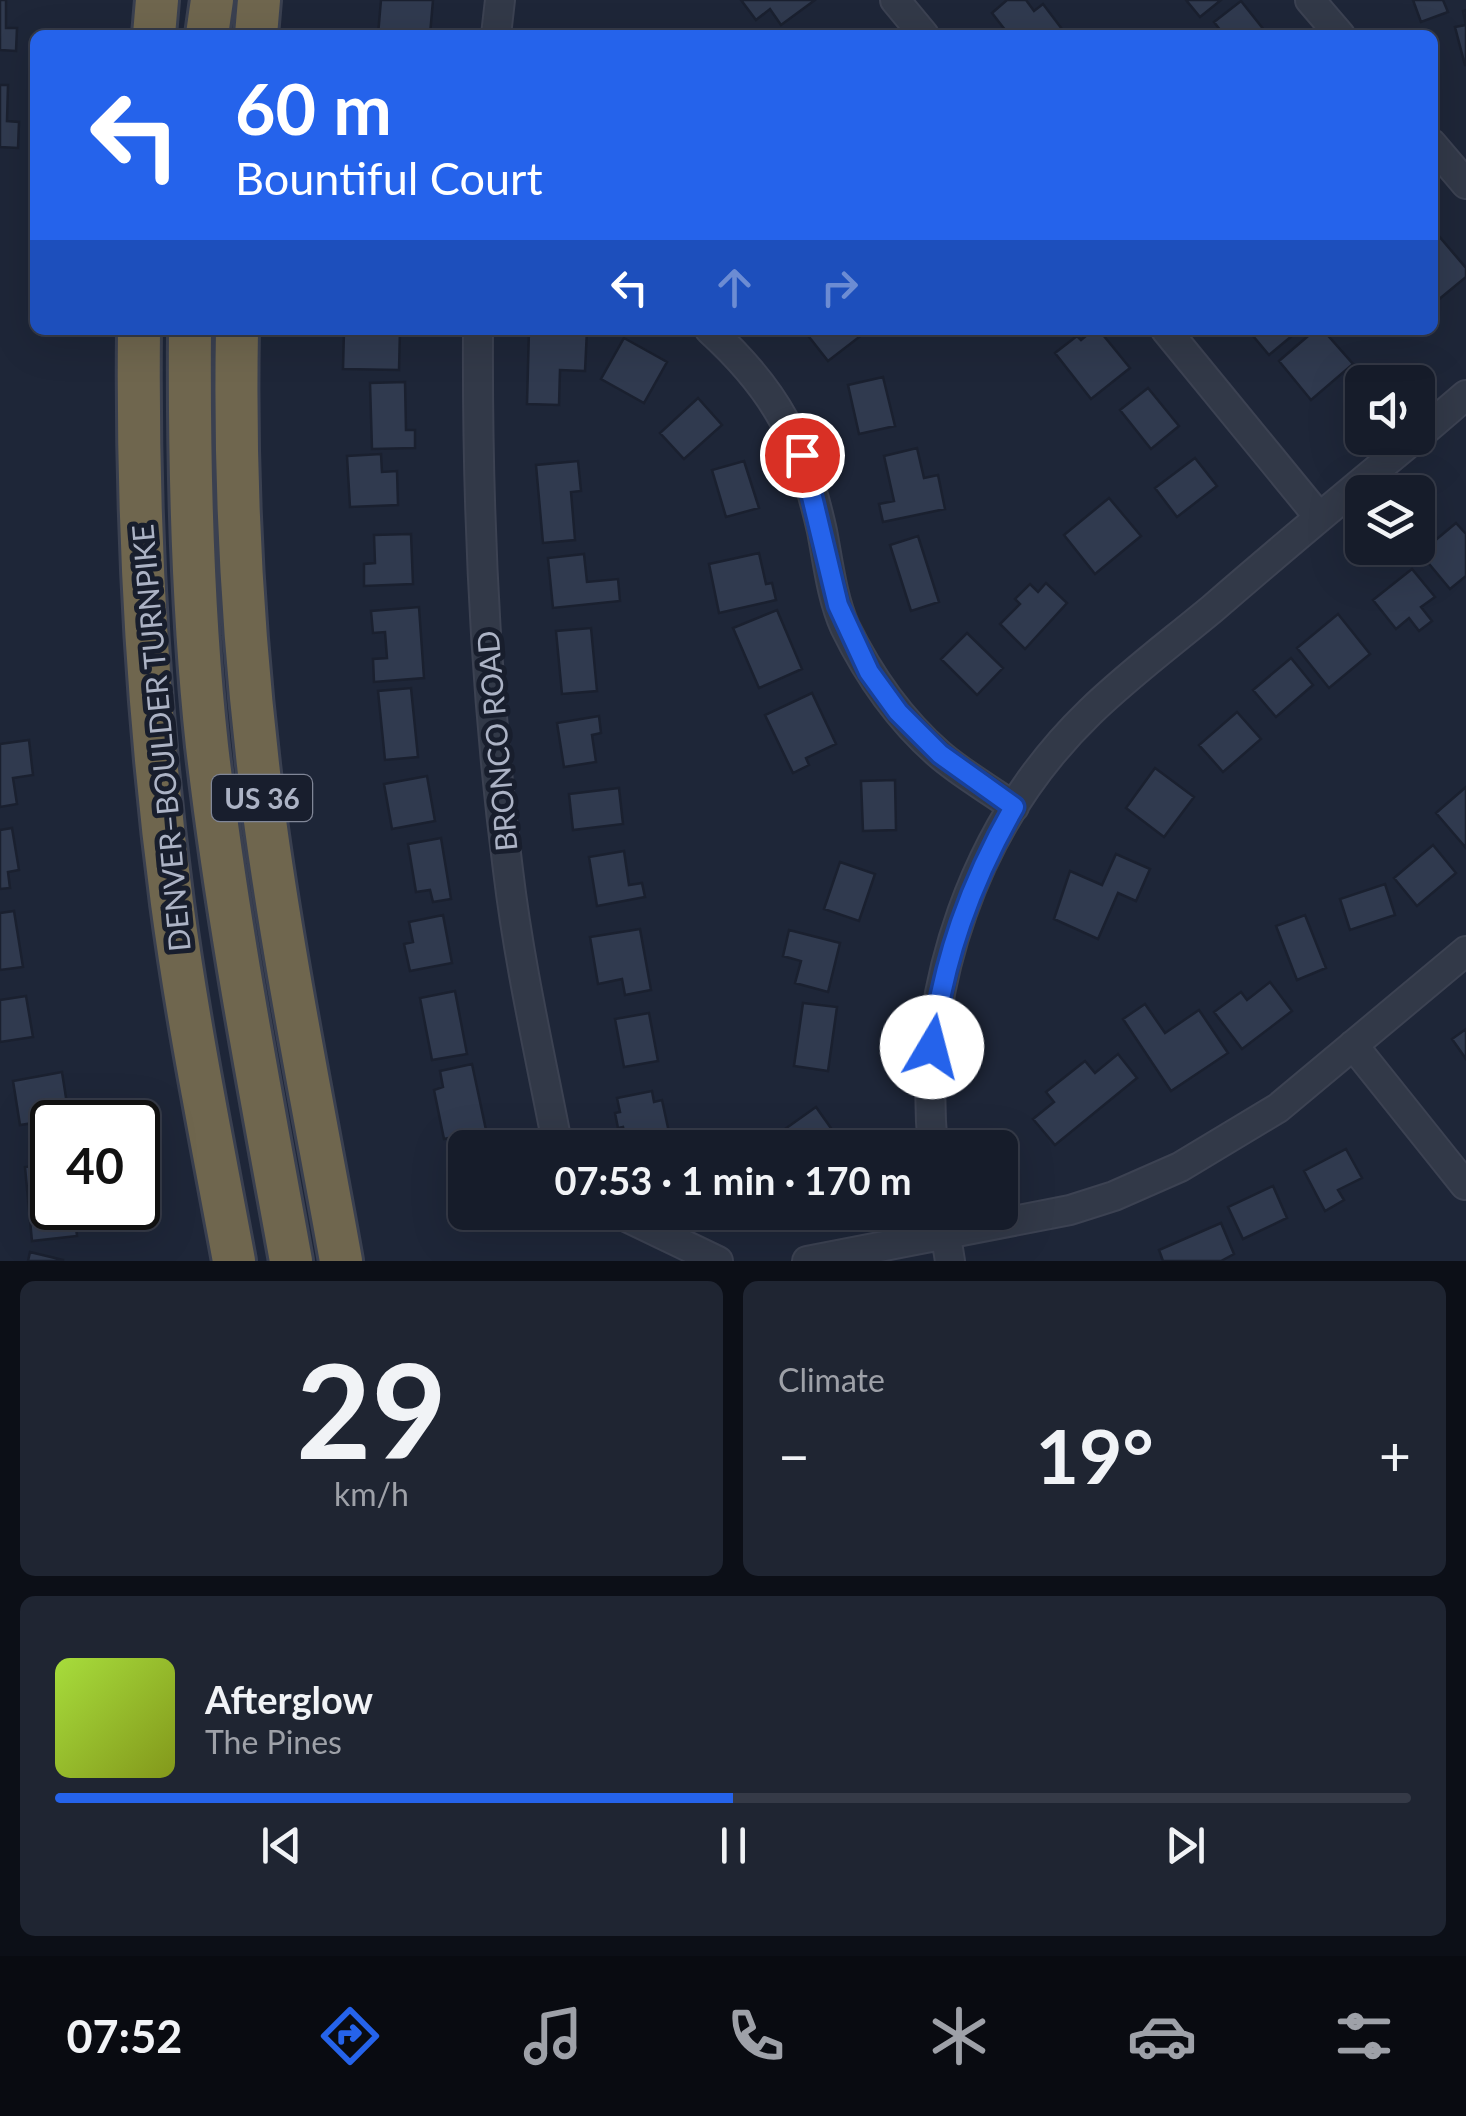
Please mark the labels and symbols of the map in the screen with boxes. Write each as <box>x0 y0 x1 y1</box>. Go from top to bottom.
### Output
pin <box>760 413 845 498</box>
street label: DENVER–BOULDER TURNPIKE <box>123 523 197 953</box>
street label: BRONCO ROAD <box>468 629 524 853</box>
road number: US 36 <box>212 775 312 821</box>
position arrow <box>880 995 984 1099</box>
speed limit sign: 40 <box>30 1100 160 1230</box>

